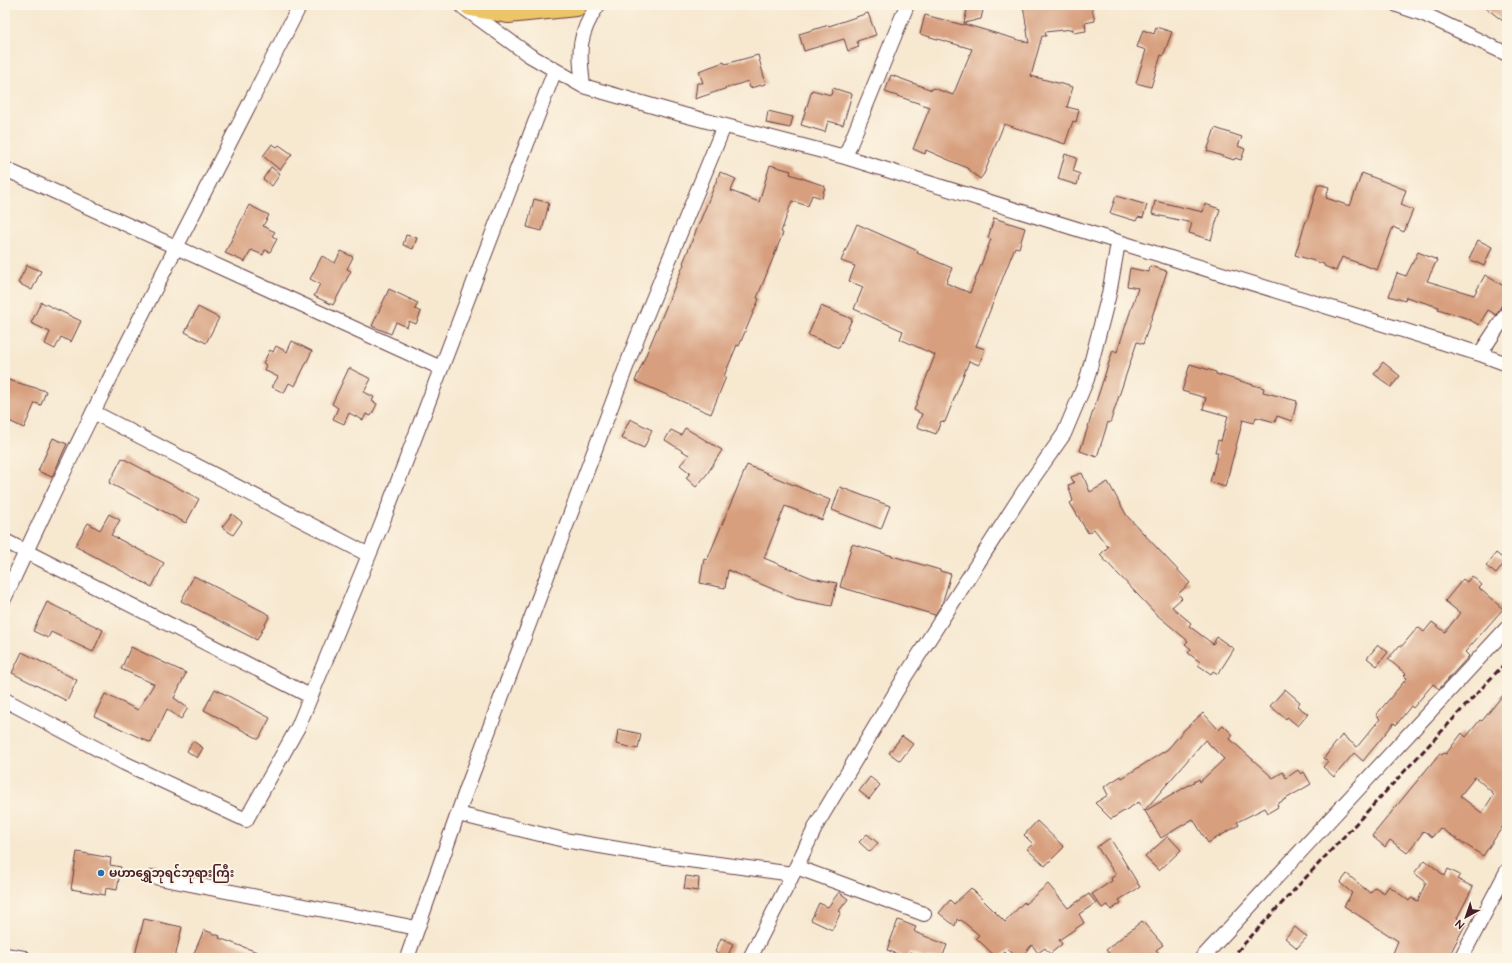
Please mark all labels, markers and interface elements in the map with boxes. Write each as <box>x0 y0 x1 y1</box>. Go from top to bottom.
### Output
place label: မဟာရွှေဘုရင်ဘုရားကြီး <box>109 863 234 884</box>
marker: မဟာရွှေဘုရင်ဘုရားကြီး <box>96 868 106 878</box>
north arrow <box>1446 897 1486 937</box>
text: N <box>1452 916 1467 932</box>

